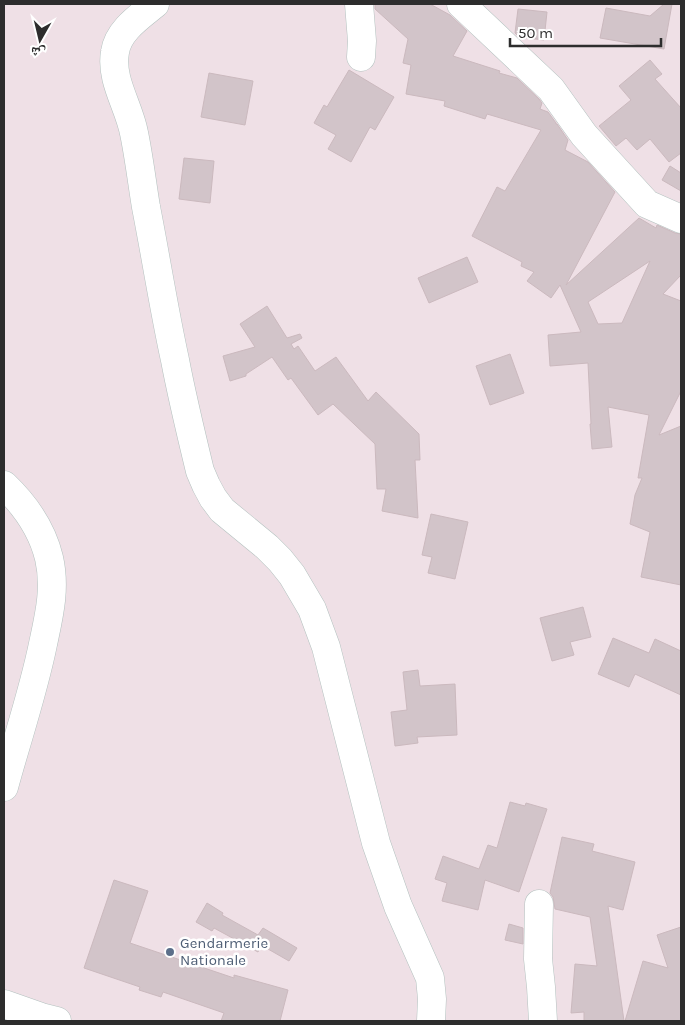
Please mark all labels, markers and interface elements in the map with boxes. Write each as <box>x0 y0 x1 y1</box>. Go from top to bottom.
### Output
north arrow <box>15 15 65 65</box>
scale bar <box>510 15 661 47</box>
text: 50 m <box>518 24 553 42</box>
text: ش <box>30 43 47 62</box>
place label: Gendarmerie Nationale <box>180 934 268 969</box>
marker: Gendarmerie Nationale <box>164 946 176 958</box>

